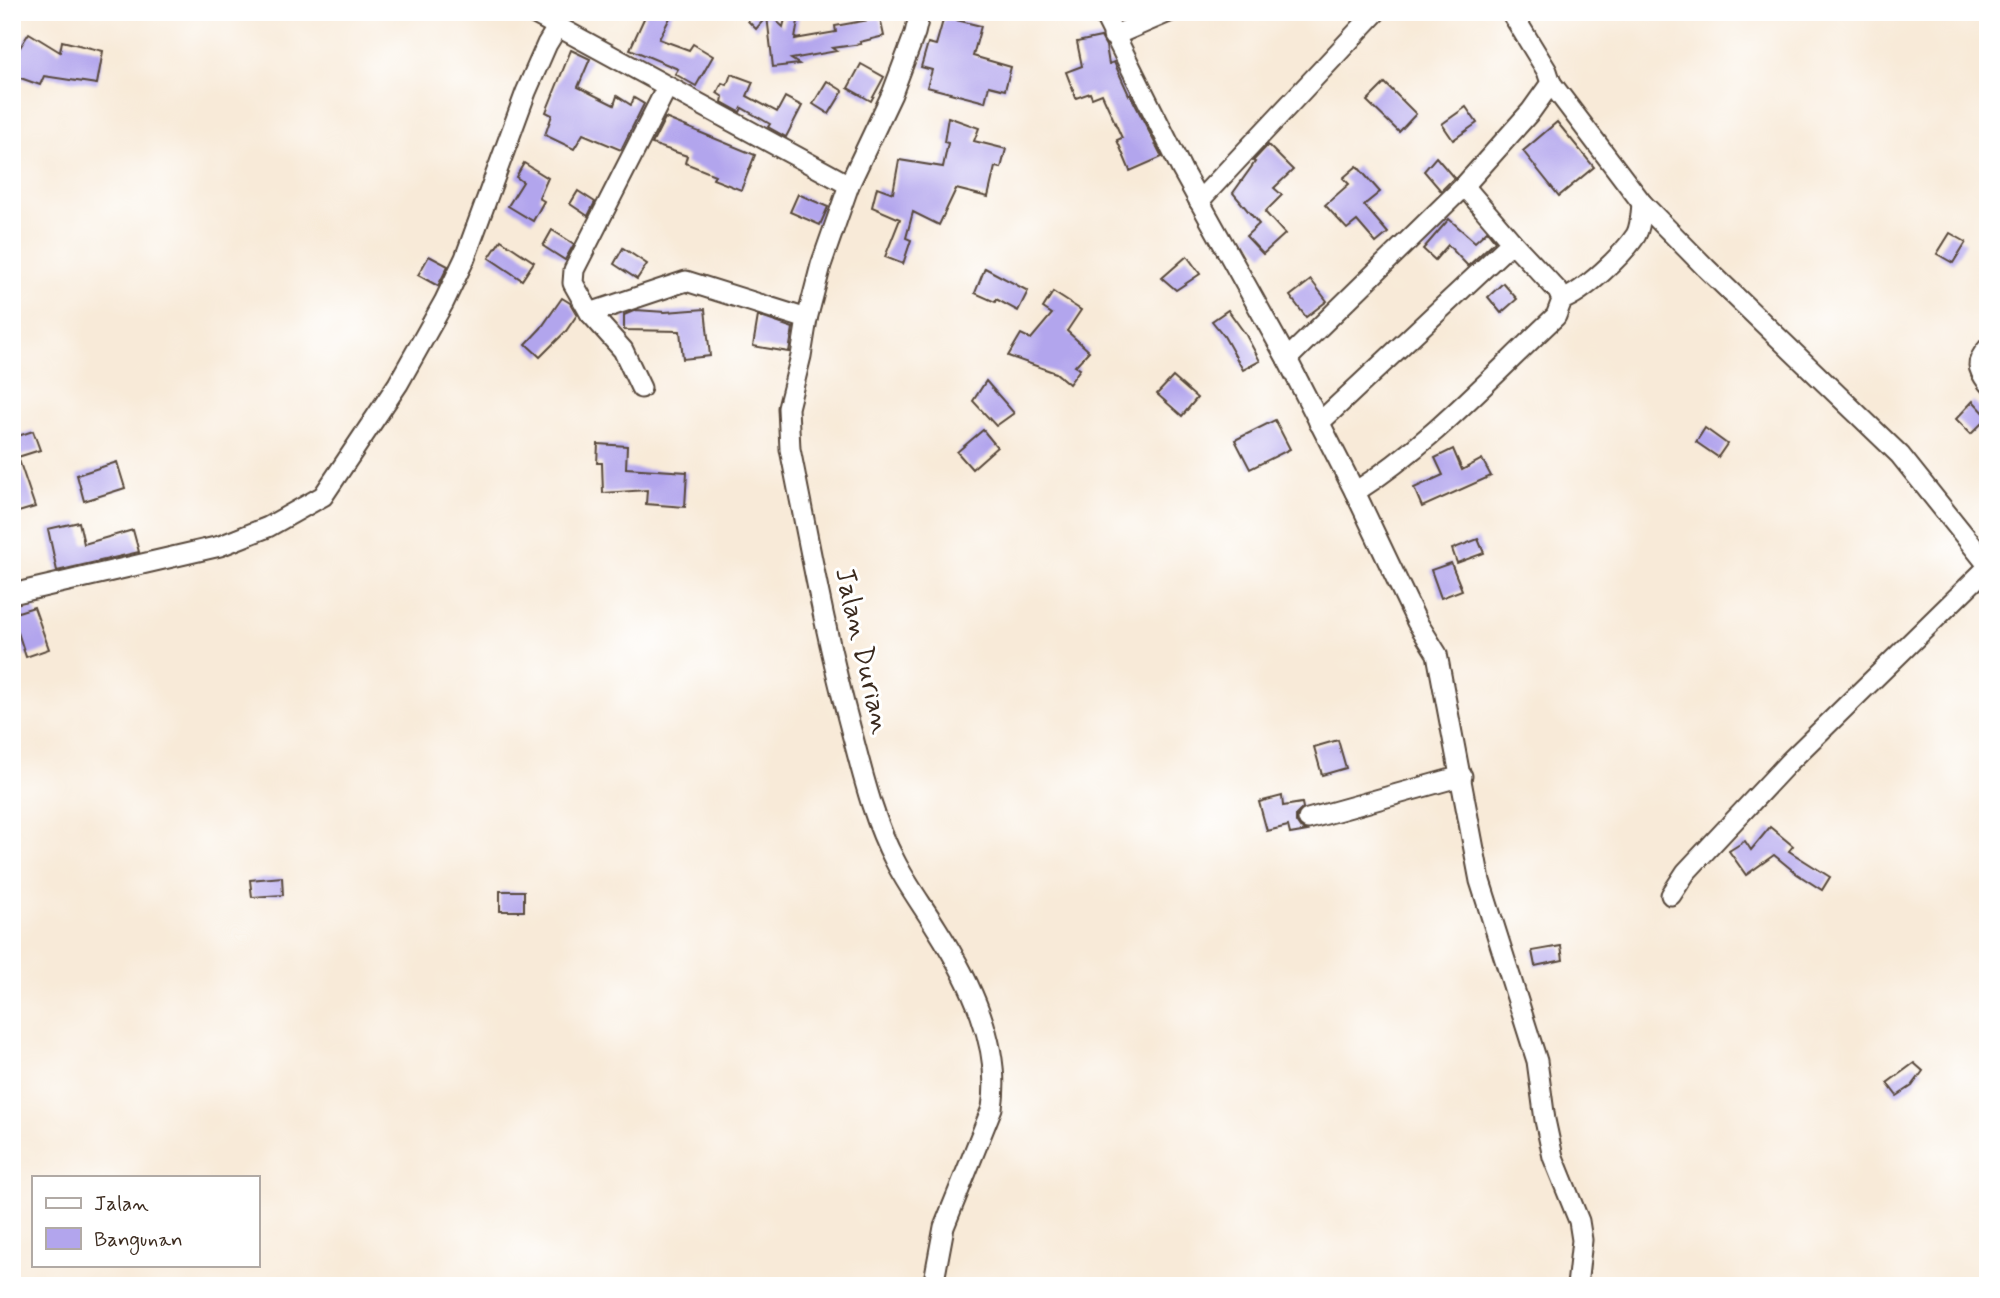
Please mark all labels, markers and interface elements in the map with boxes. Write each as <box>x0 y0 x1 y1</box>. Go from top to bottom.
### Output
street label: Jalan Durian <box>825 564 899 738</box>
legend <box>32 1176 259 1266</box>
text: Jalan <box>94 1190 149 1218</box>
text: Bangunan <box>94 1226 183 1255</box>

